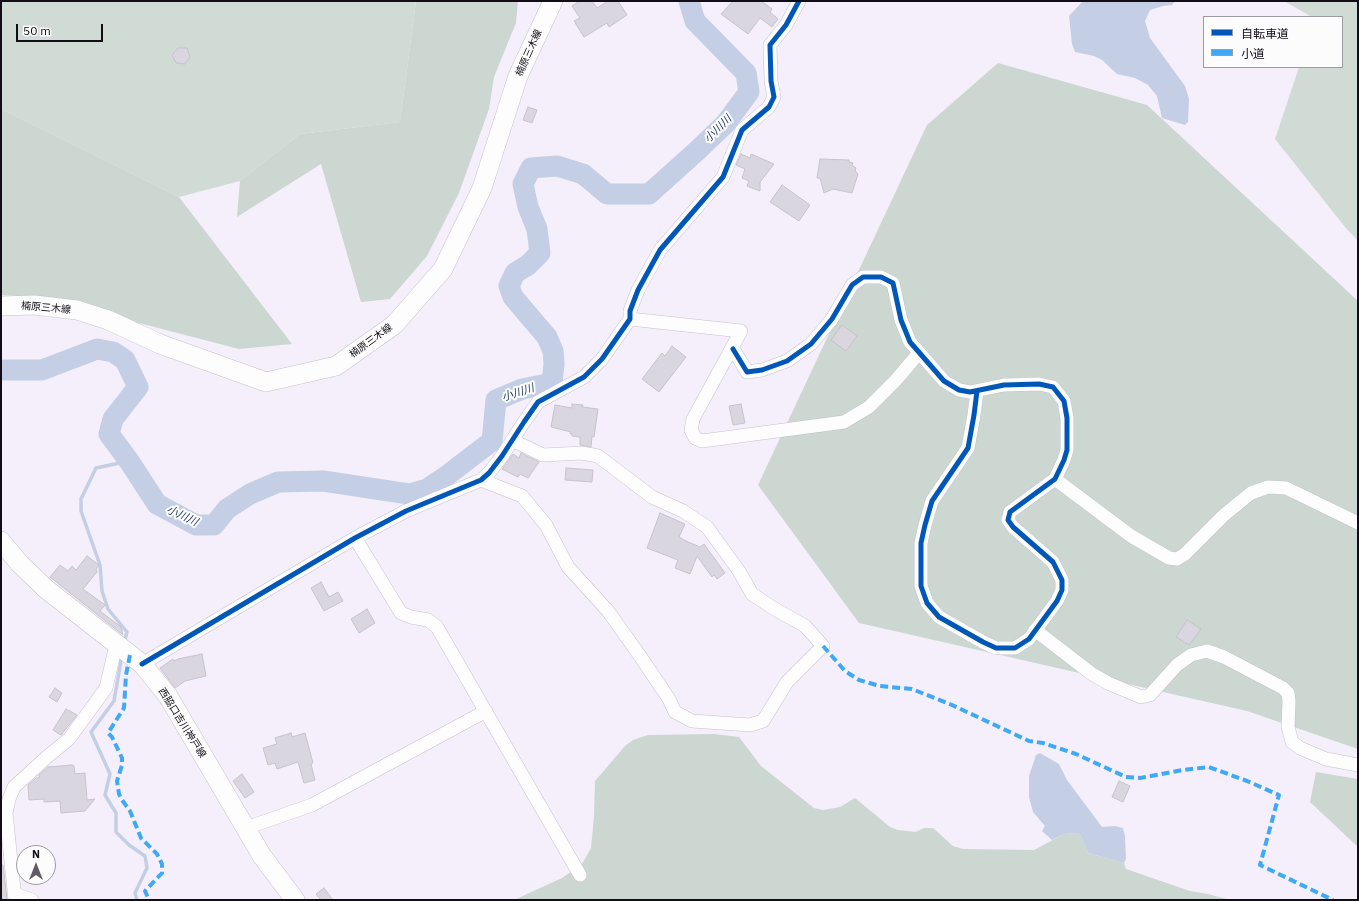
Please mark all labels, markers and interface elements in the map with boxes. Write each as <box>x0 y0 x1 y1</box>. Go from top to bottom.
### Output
scale bar <box>18 16 105 42</box>
legend <box>1203 16 1343 68</box>
text: 50 m <box>23 23 51 38</box>
text: 自転車道 <box>1241 26 1289 41</box>
street label: 楠原三木線 <box>513 28 545 78</box>
text: 小道 <box>1241 46 1265 61</box>
water label: 小川川 <box>702 113 734 145</box>
street label: 楠原三木線 <box>21 300 71 316</box>
street label: 楠原三木線 <box>347 321 395 361</box>
water label: 小川川 <box>500 382 536 404</box>
water label: 小川川 <box>164 503 200 529</box>
street label: 西脇口吉川神戸線 <box>156 686 208 760</box>
north arrow <box>16 845 56 885</box>
text: N <box>32 847 40 861</box>

